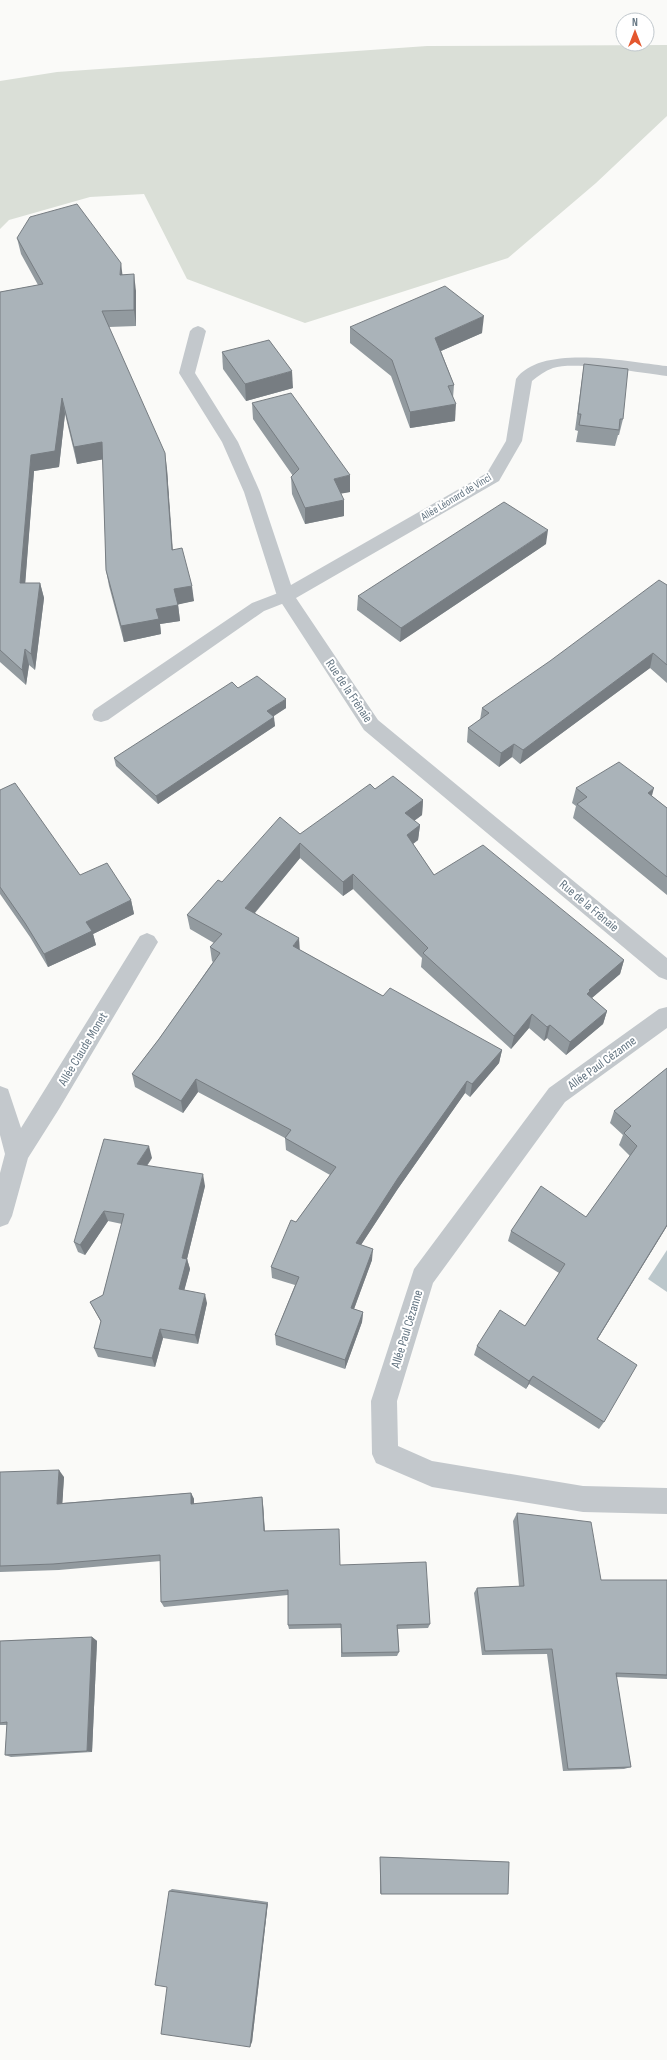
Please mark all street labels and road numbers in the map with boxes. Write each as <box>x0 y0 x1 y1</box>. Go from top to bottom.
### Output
street label: Allée Léonard de Vinci <box>418 471 493 524</box>
street label: Rue de la Frênaie <box>322 656 376 726</box>
street label: Rue de la Frênaie <box>556 876 622 936</box>
street label: Allée Claude Monet <box>54 1009 111 1089</box>
street label: Allée Paul Cézanne <box>564 1033 639 1094</box>
street label: Allée Paul Cézanne <box>387 1288 426 1371</box>

